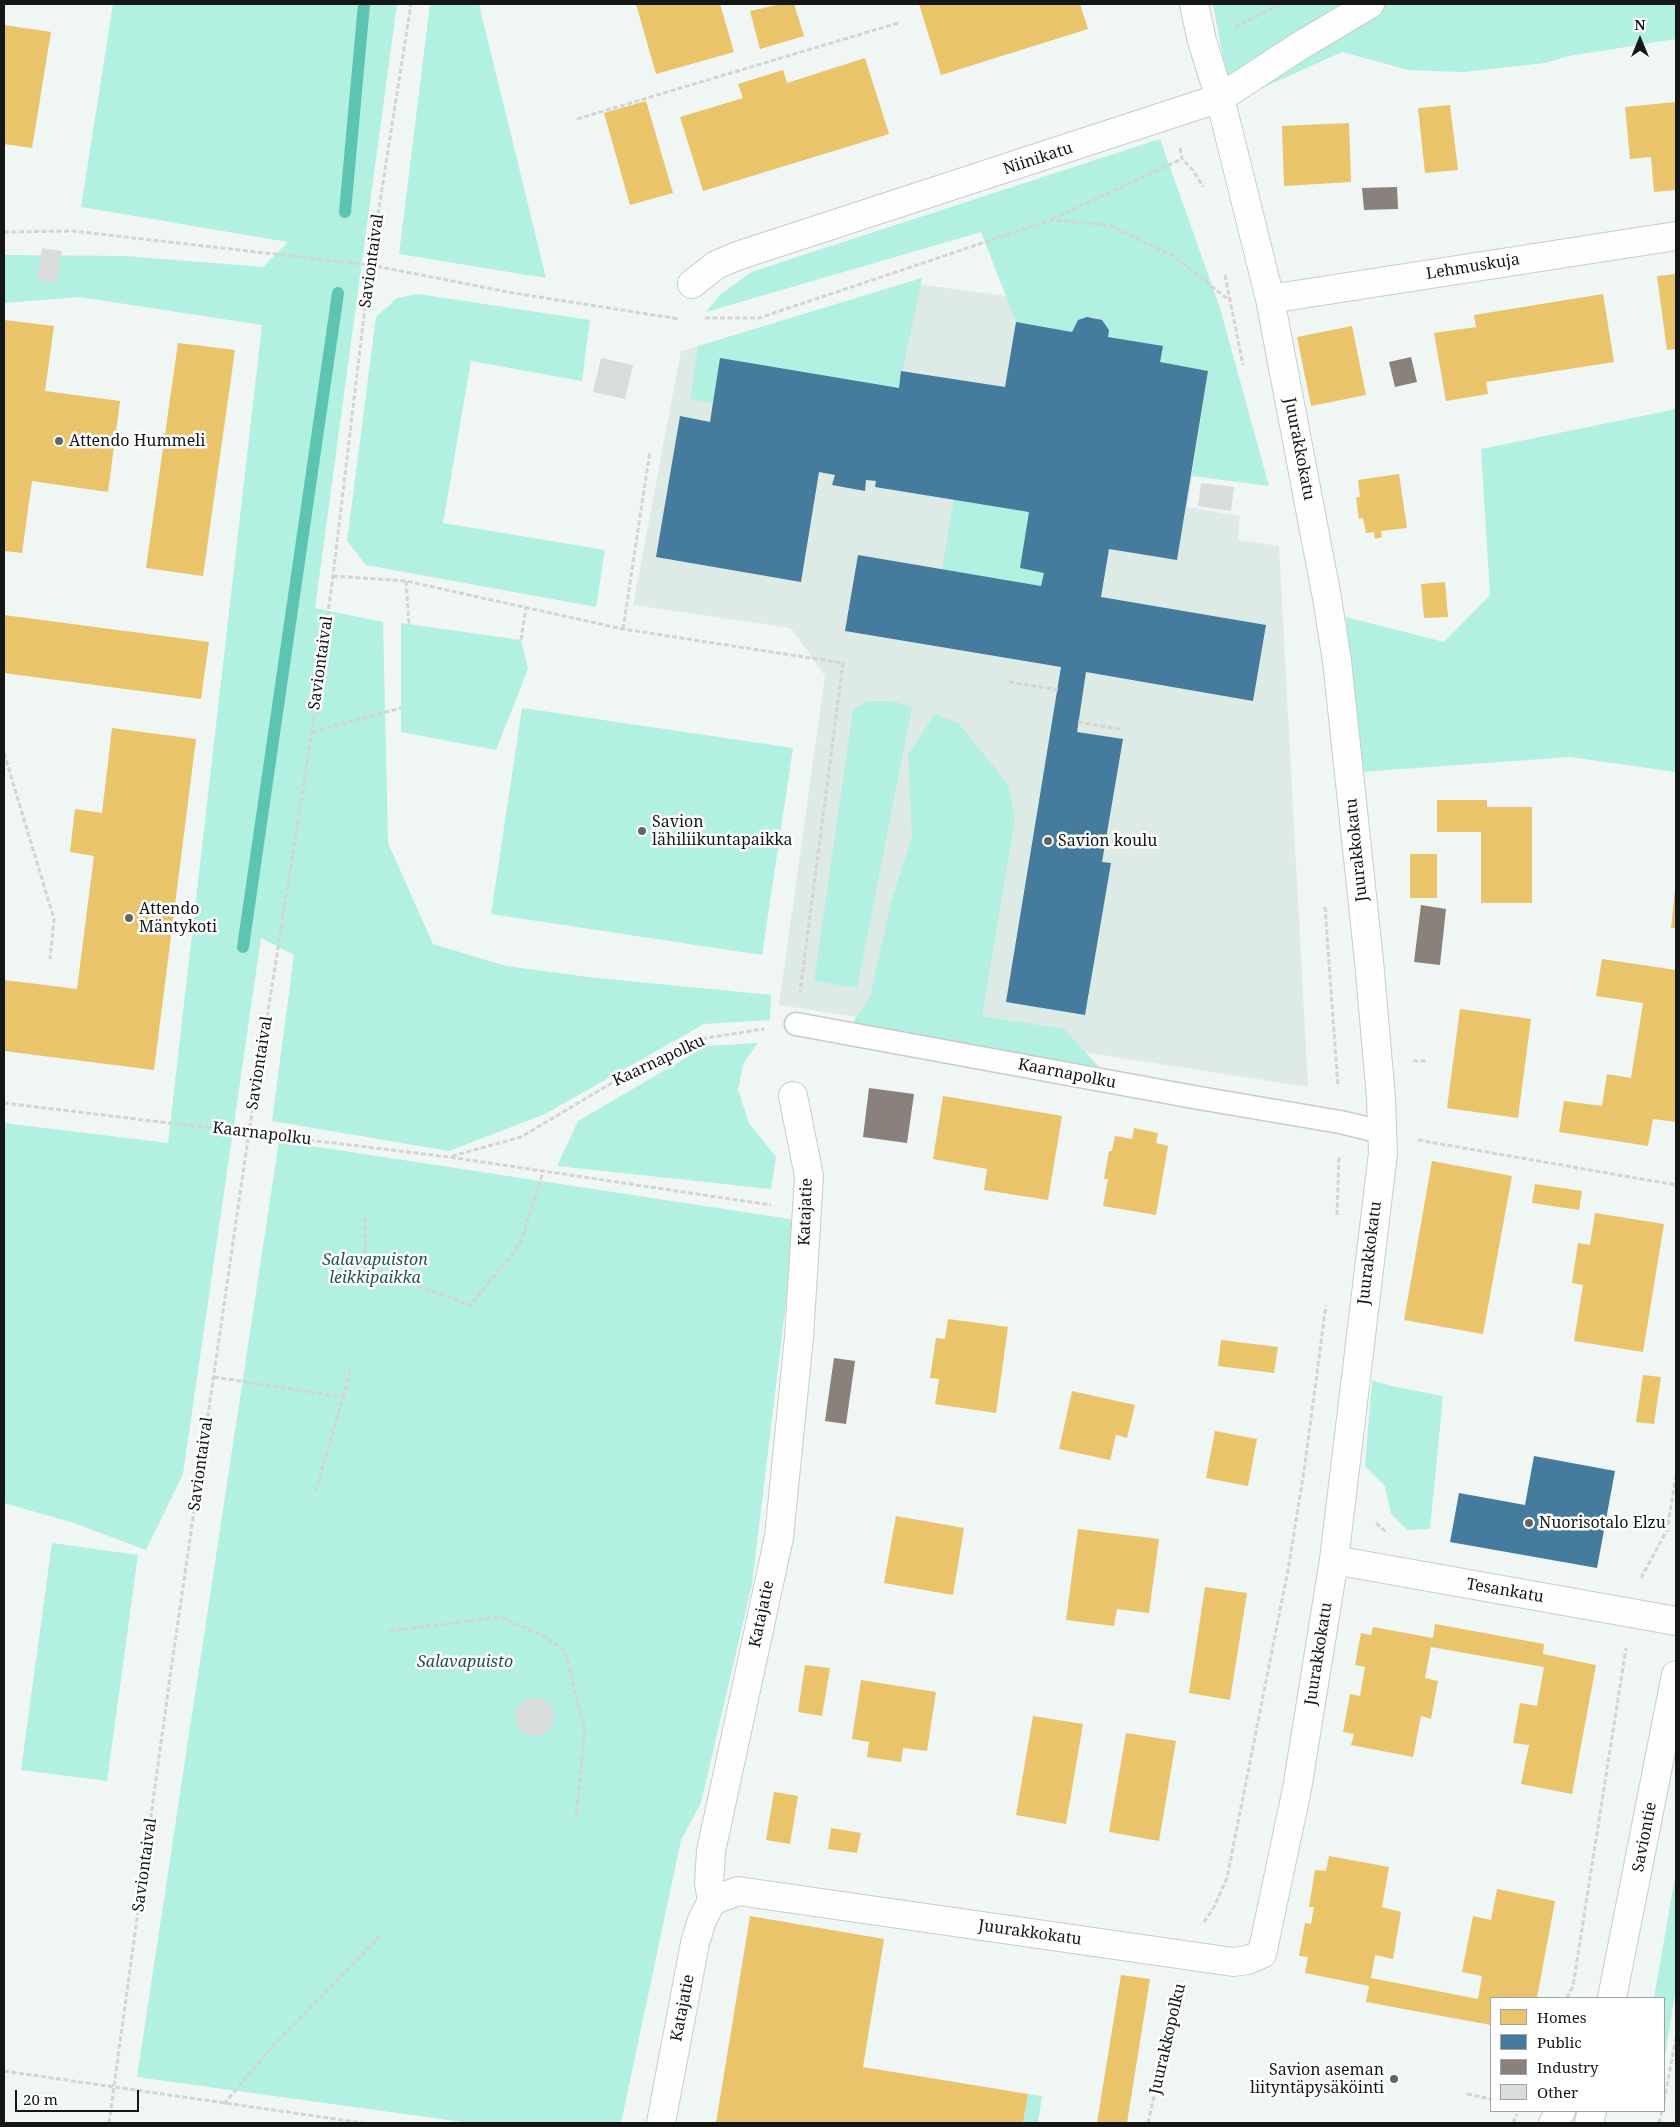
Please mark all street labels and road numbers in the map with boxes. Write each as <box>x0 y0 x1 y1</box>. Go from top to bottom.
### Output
street label: Niinikatu <box>1001 139 1075 179</box>
street label: Saviontaival <box>356 213 388 309</box>
street label: Lehmuskuja <box>1425 250 1521 284</box>
street label: Juurakkokatu <box>1280 396 1318 502</box>
street label: Saviontaival <box>305 615 337 711</box>
street label: Juurakkokatu <box>1342 797 1372 903</box>
street label: Saviontaival <box>243 1015 277 1111</box>
street label: Kaarnapolku <box>610 1031 708 1091</box>
street label: Kaarnapolku <box>1016 1055 1118 1093</box>
street label: Kaarnapolku <box>211 1118 313 1150</box>
street label: Katajatie <box>795 1178 817 1246</box>
street label: Juurakkokatu <box>1354 1200 1386 1306</box>
street label: Saviontaival <box>185 1416 217 1512</box>
street label: Tesankatu <box>1465 1575 1545 1607</box>
street label: Katajatie <box>746 1579 778 1649</box>
street label: Juurakkokatu <box>1301 1601 1337 1707</box>
street label: Saviontie <box>1629 1800 1661 1874</box>
street label: Saviontaival <box>129 1817 161 1913</box>
street label: Juurakkokatu <box>977 1916 1083 1950</box>
street label: Katajatie <box>667 1973 699 2043</box>
street label: Juurakkopolku <box>1146 1982 1190 2096</box>

